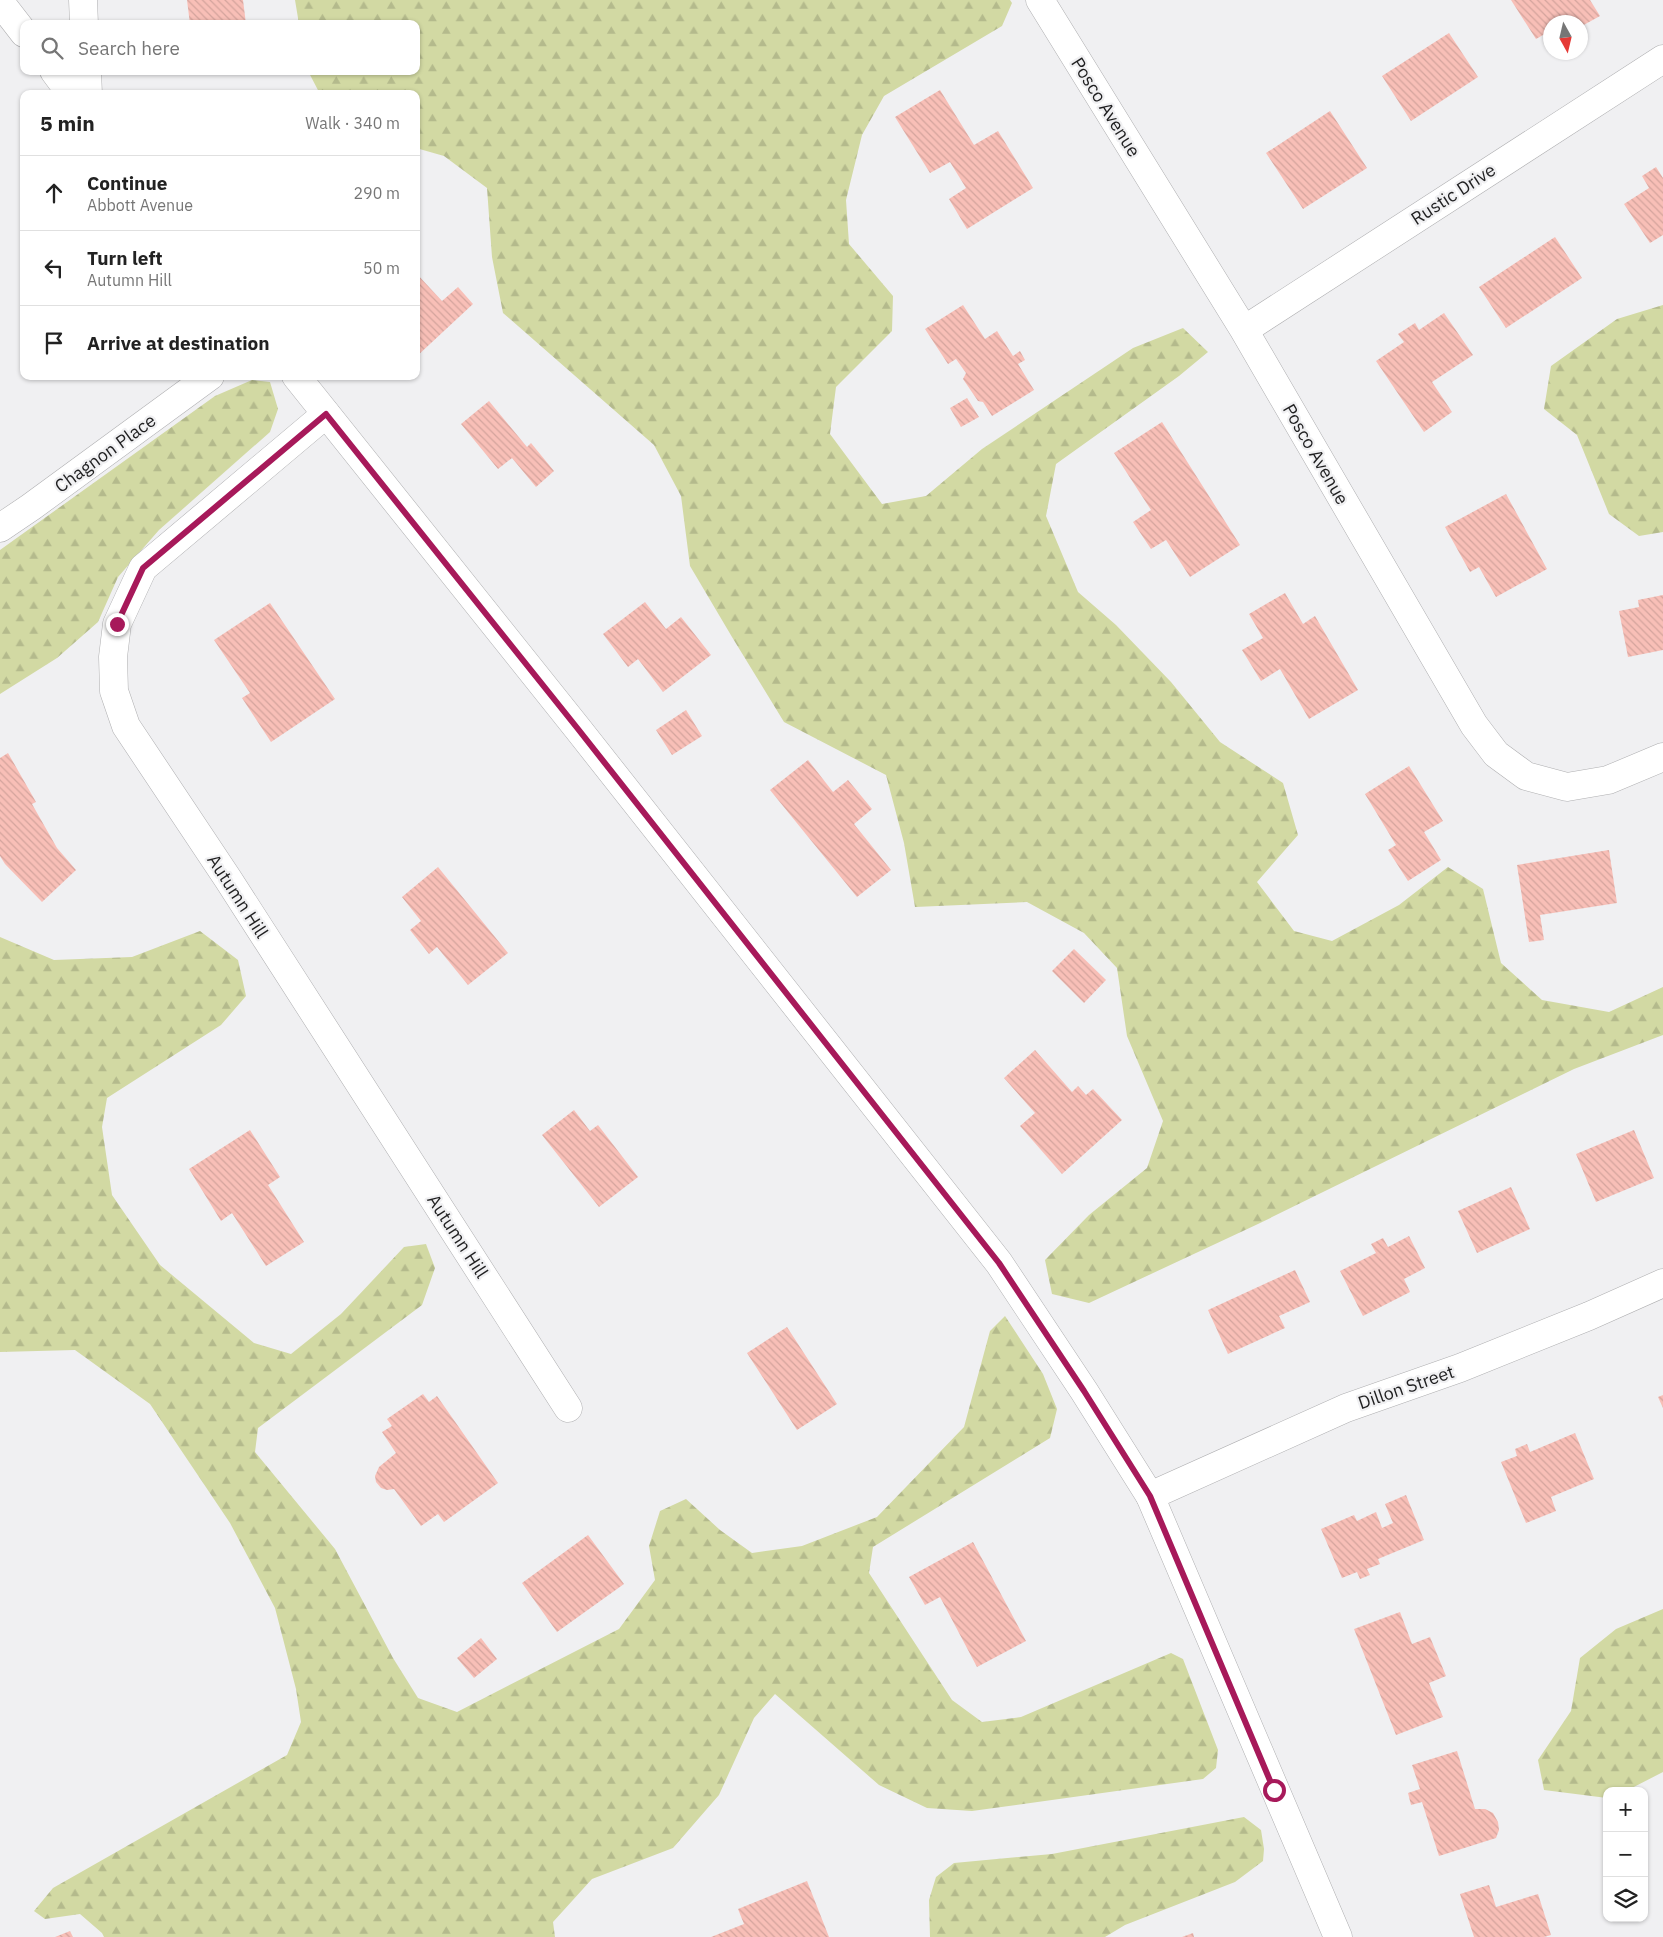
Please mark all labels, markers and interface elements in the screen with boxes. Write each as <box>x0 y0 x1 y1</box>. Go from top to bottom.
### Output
north arrow <box>1543 15 1588 60</box>
search box <box>20 20 420 75</box>
icon: search <box>38 34 66 62</box>
text: Search here <box>78 36 180 60</box>
street label: Posco Avenue <box>1066 53 1146 161</box>
text: 5 min <box>40 109 95 137</box>
text: Walk · 340 m <box>305 113 400 133</box>
street label: Rustic Drive <box>1406 158 1500 230</box>
text: Continue <box>87 171 167 195</box>
icon: ahead <box>40 179 68 207</box>
text: 290 m <box>353 183 400 203</box>
text: Abbott Avenue <box>87 195 193 215</box>
text: Turn left <box>87 246 163 270</box>
icon: left <box>40 254 68 282</box>
text: 50 m <box>363 258 400 278</box>
text: Autumn Hill <box>87 270 172 290</box>
icon: arrive <box>40 329 68 357</box>
text: Arrive at destination <box>87 331 270 355</box>
street label: Posco Avenue <box>1278 399 1354 509</box>
street label: Chagnon Place <box>50 408 160 497</box>
route end <box>106 613 129 636</box>
street label: Autumn Hill <box>202 850 274 942</box>
street label: Autumn Hill <box>422 1190 494 1282</box>
street label: Dillon Street <box>1355 1360 1457 1414</box>
route start <box>1263 1779 1286 1802</box>
map controls <box>1603 1787 1648 1922</box>
button: + <box>1603 1787 1648 1832</box>
button: − <box>1603 1832 1648 1877</box>
button: layers <box>1603 1877 1648 1922</box>

